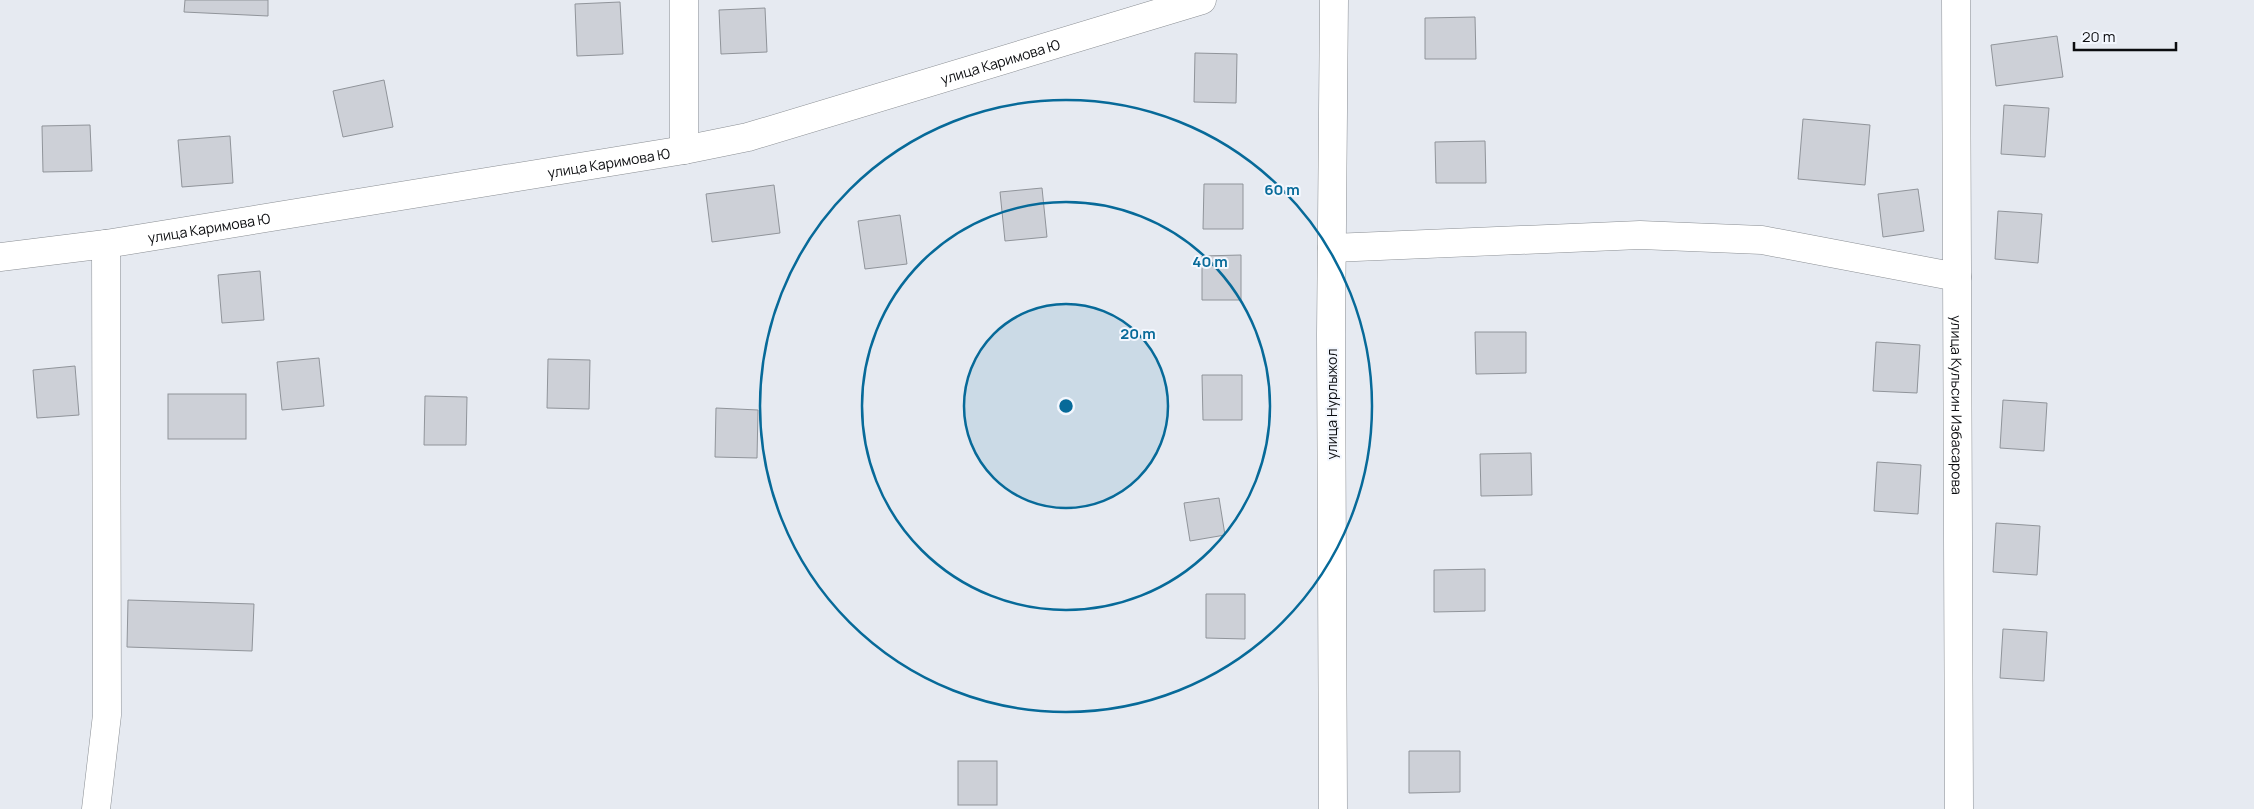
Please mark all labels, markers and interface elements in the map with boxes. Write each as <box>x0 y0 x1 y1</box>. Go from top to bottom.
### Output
scale bar <box>2074 20 2176 52</box>
text: 20 m <box>2082 26 2115 47</box>
street label: улица Каримова Ю <box>938 34 1062 88</box>
street label: улица Каримова Ю <box>546 143 671 182</box>
text: 60 m <box>1264 179 1300 200</box>
street label: улица Каримова Ю <box>146 208 272 247</box>
text: 40 m <box>1192 251 1228 272</box>
street label: улица Кульсин Избасарова <box>1948 315 1967 495</box>
text: 20 m <box>1120 323 1156 344</box>
street label: улица Нурлыжол <box>1322 349 1341 459</box>
centre of rings <box>1057 397 1075 415</box>

